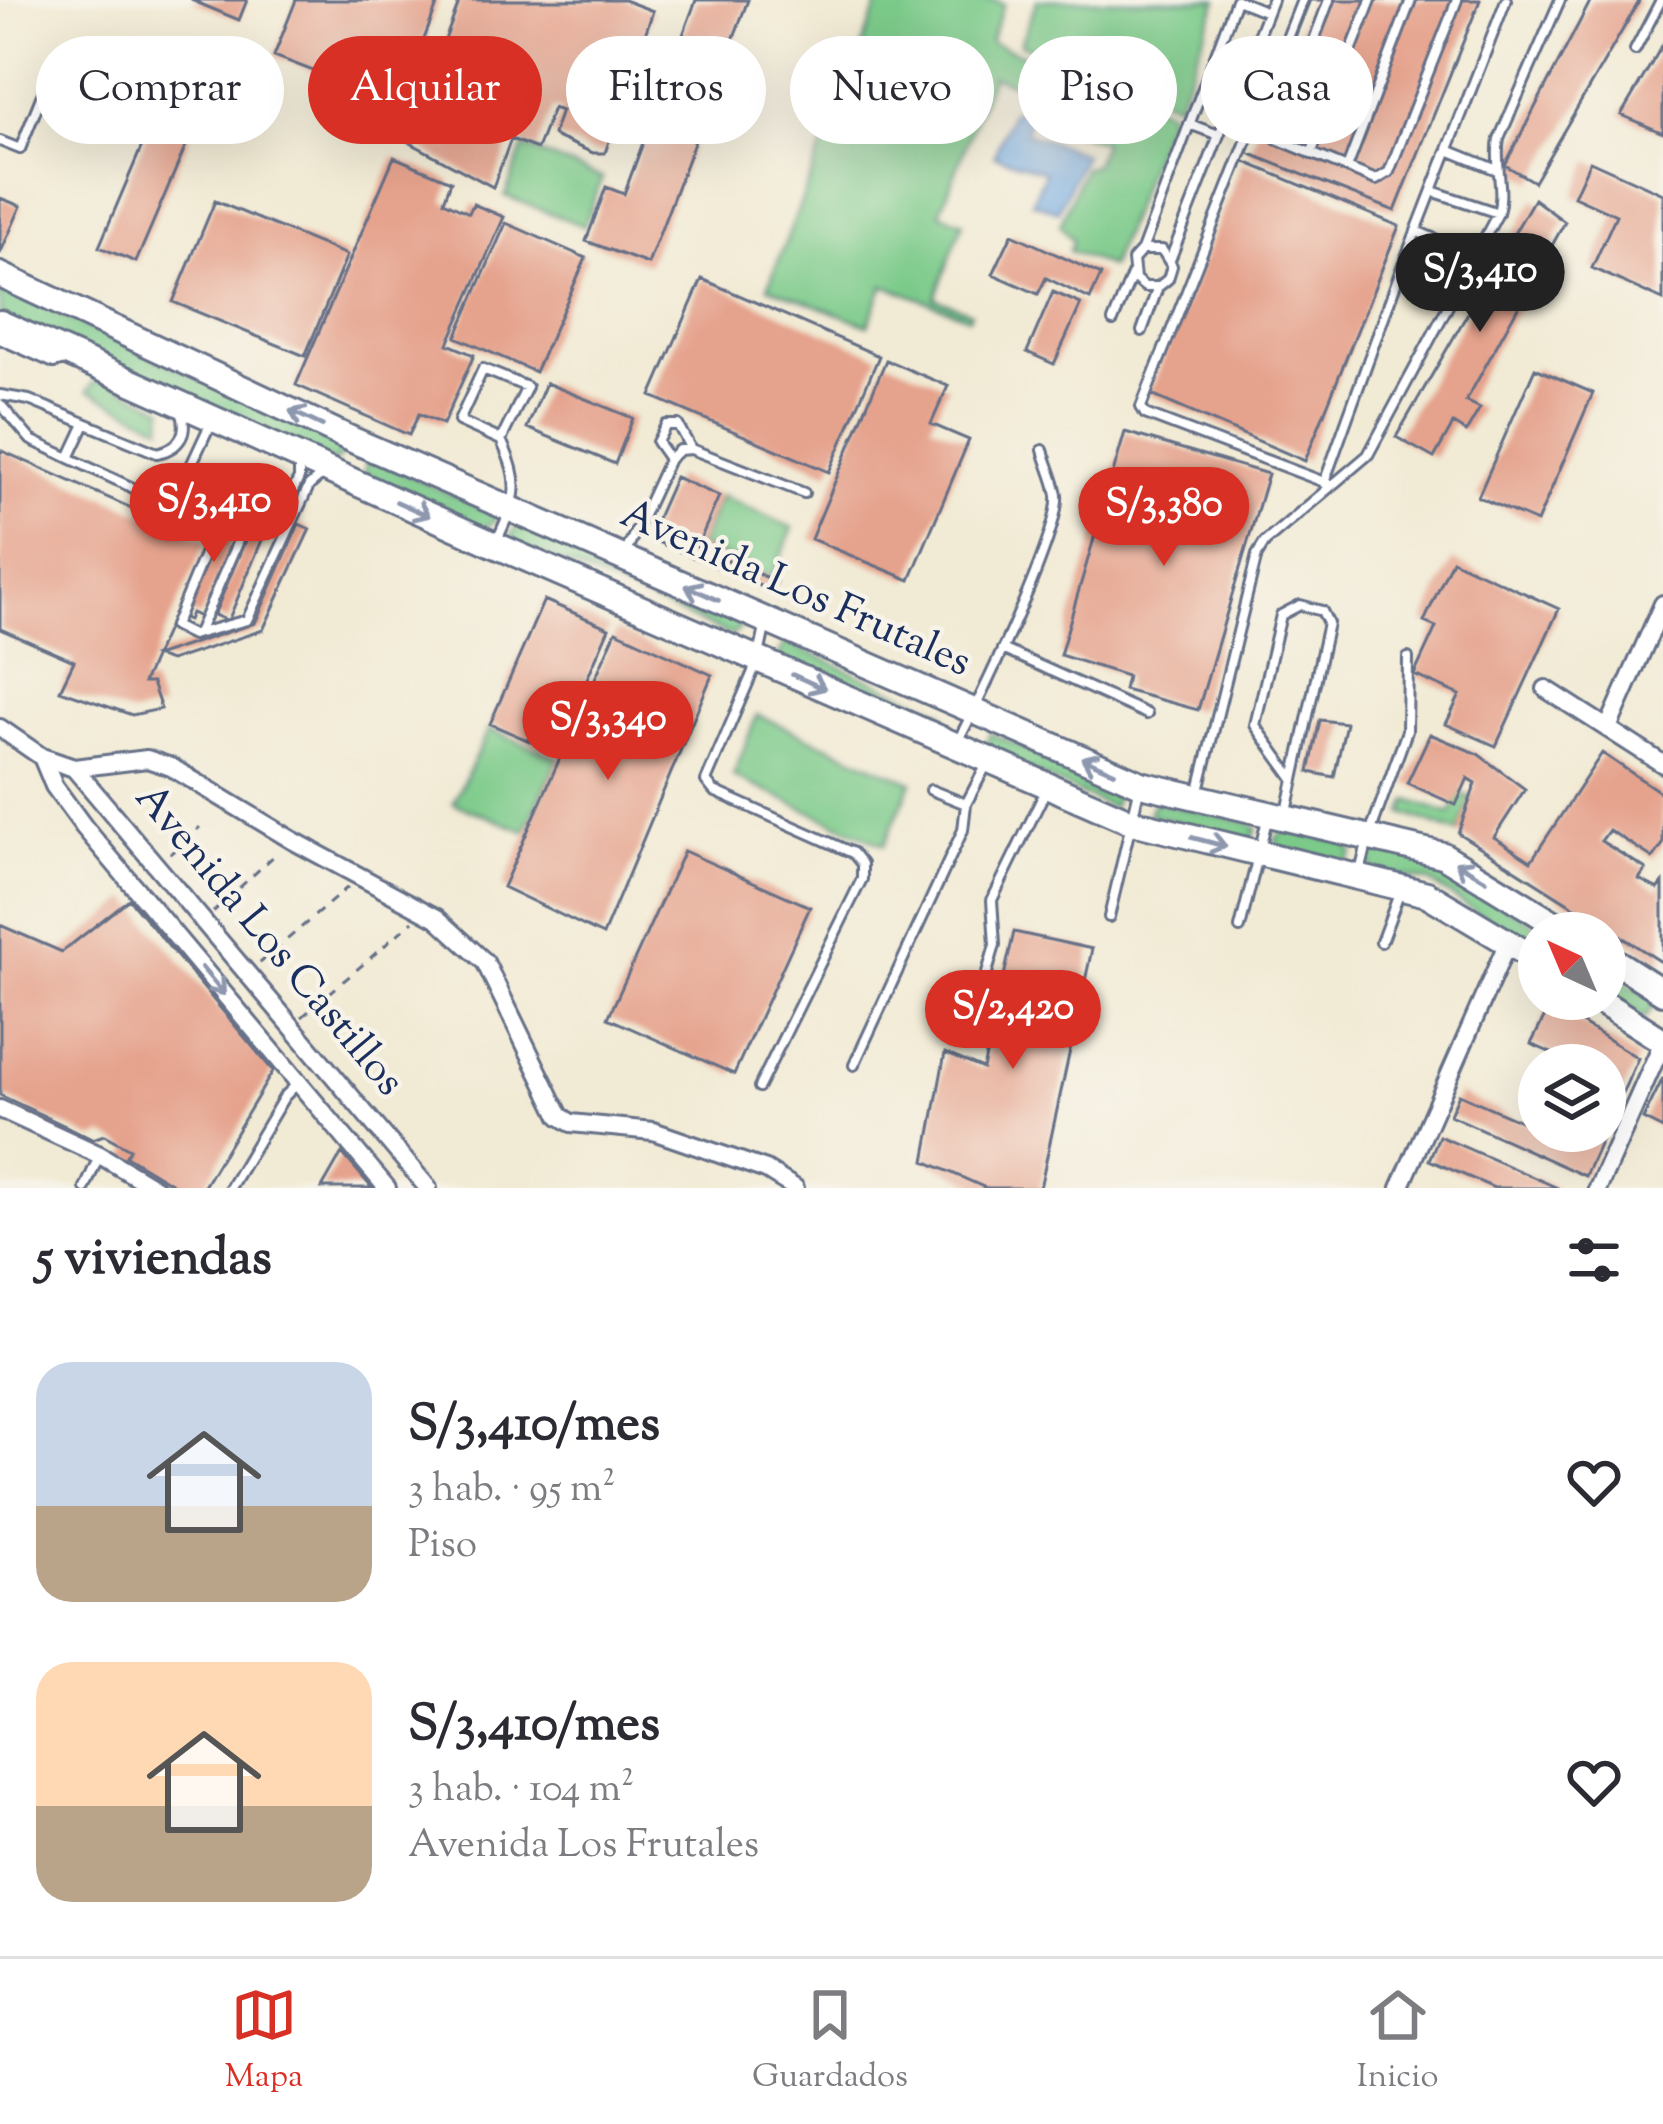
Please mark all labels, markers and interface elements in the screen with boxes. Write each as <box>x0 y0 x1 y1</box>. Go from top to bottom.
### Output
chip: Comprar <box>36 36 284 144</box>
chip: Alquilar <box>308 36 542 144</box>
chip: Filtros <box>566 36 766 144</box>
chip: Nuevo <box>790 36 994 144</box>
chip: Piso <box>1018 36 1177 144</box>
chip: Casa <box>1201 36 1373 144</box>
pin: S/3,410 <box>1369 233 1591 335</box>
text: S/3,410 <box>1423 244 1537 300</box>
one-way arrow <box>289 406 325 428</box>
pin: S/3,410 <box>103 463 325 565</box>
pin: S/3,380 <box>1053 467 1275 569</box>
text: S/3,410 <box>157 474 271 530</box>
text: S/3,380 <box>1105 478 1223 534</box>
street label: Avenida Los Frutales <box>610 486 980 694</box>
one-way arrow <box>394 499 430 521</box>
one-way arrow <box>685 580 721 602</box>
one-way arrow <box>790 673 827 694</box>
pin: S/3,340 <box>497 681 719 783</box>
text: S/3,340 <box>549 692 667 748</box>
one-way arrow <box>1080 753 1116 775</box>
street label: Avenida Los Castillos <box>119 771 417 1111</box>
one-way arrow <box>1190 833 1228 855</box>
one-way arrow <box>1455 859 1489 883</box>
north arrow <box>1518 912 1626 1020</box>
map controls <box>1518 912 1626 1152</box>
one-way arrow <box>199 965 227 996</box>
pin: S/2,420 <box>902 970 1124 1072</box>
text: S/2,420 <box>952 981 1074 1037</box>
button: layers <box>1518 1044 1626 1152</box>
text: 5 viviendas <box>36 1224 272 1297</box>
icon: filters <box>1561 1227 1627 1293</box>
text: S/3,410/mes <box>408 1390 660 1463</box>
icon: home <box>132 1410 276 1554</box>
icon: heart <box>1561 1449 1627 1515</box>
text: 3 hab. · 95 m² <box>408 1463 615 1519</box>
text: Piso <box>408 1519 477 1575</box>
text: S/3,410/mes <box>408 1690 660 1763</box>
icon: home <box>132 1710 276 1854</box>
icon: heart <box>1561 1749 1627 1815</box>
text: 3 hab. · 104 m² <box>408 1763 634 1819</box>
text: Avenida Los Frutales <box>408 1819 759 1875</box>
tab: Mapa <box>224 1982 303 2102</box>
tab: Guardados <box>752 1982 908 2102</box>
tab: Inicio <box>1357 1982 1439 2102</box>

